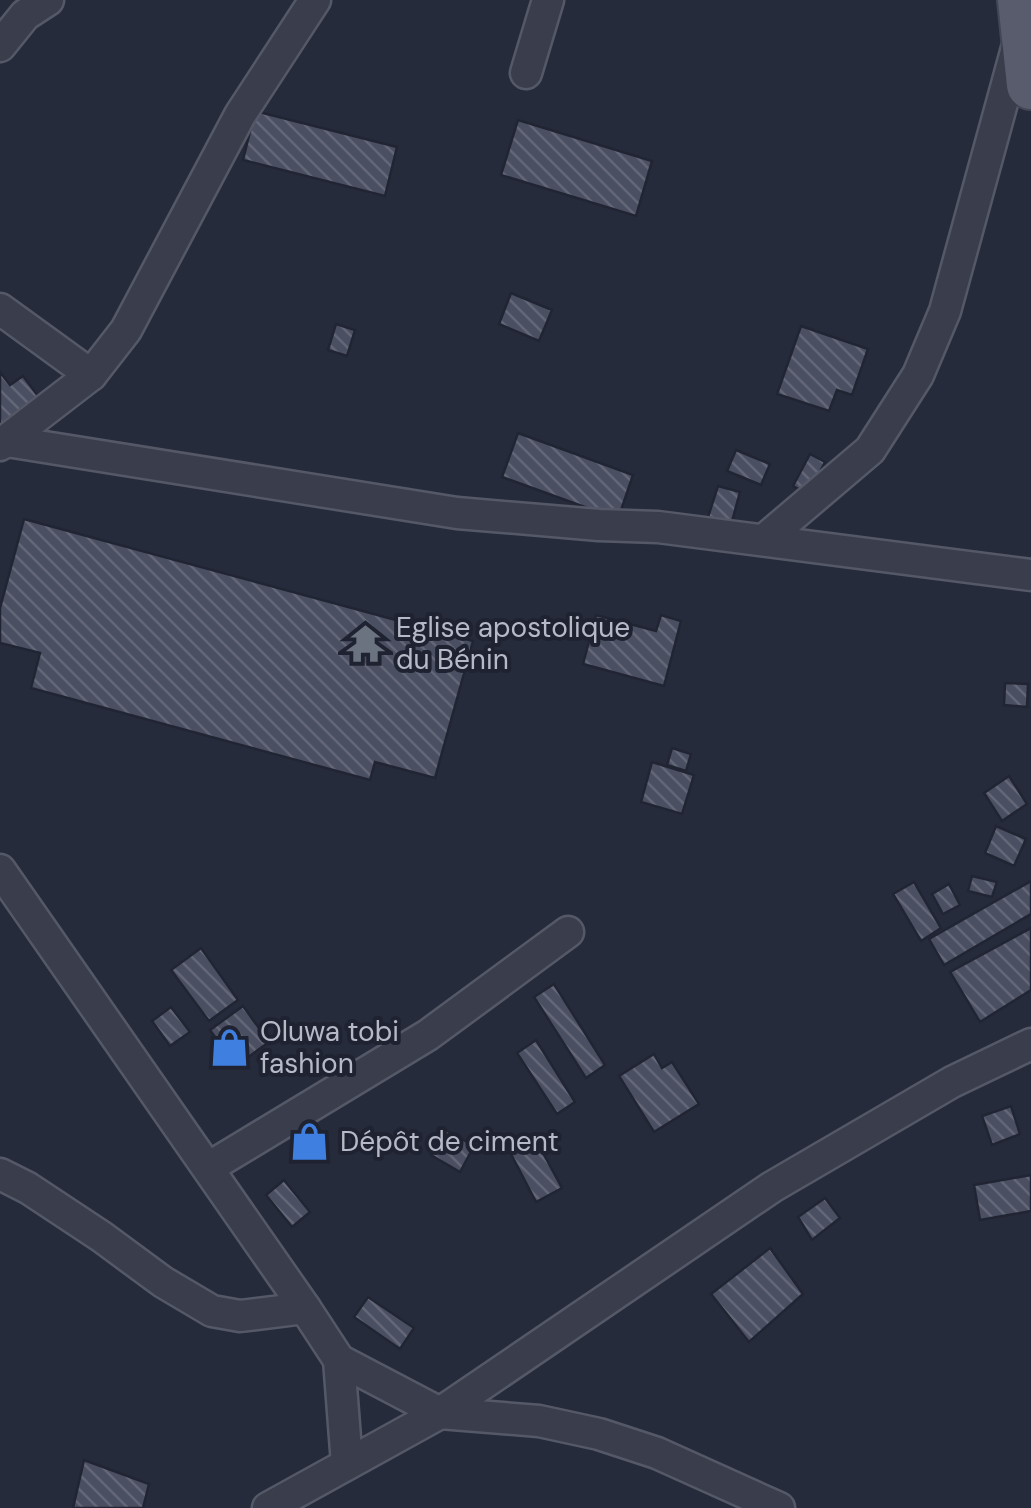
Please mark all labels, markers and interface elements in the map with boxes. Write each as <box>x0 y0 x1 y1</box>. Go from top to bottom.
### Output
place label: Eglise apostolique du Bénin <box>396 609 630 678</box>
temple icon: Eglise apostolique du Bénin <box>345 622 387 664</box>
place label: Oluwa tobi fashion <box>260 1013 399 1082</box>
shop icon: Oluwa tobi fashion <box>209 1026 251 1068</box>
shop icon: Dépôt de ciment <box>289 1120 331 1162</box>
place label: Dépôt de ciment <box>340 1123 559 1160</box>

